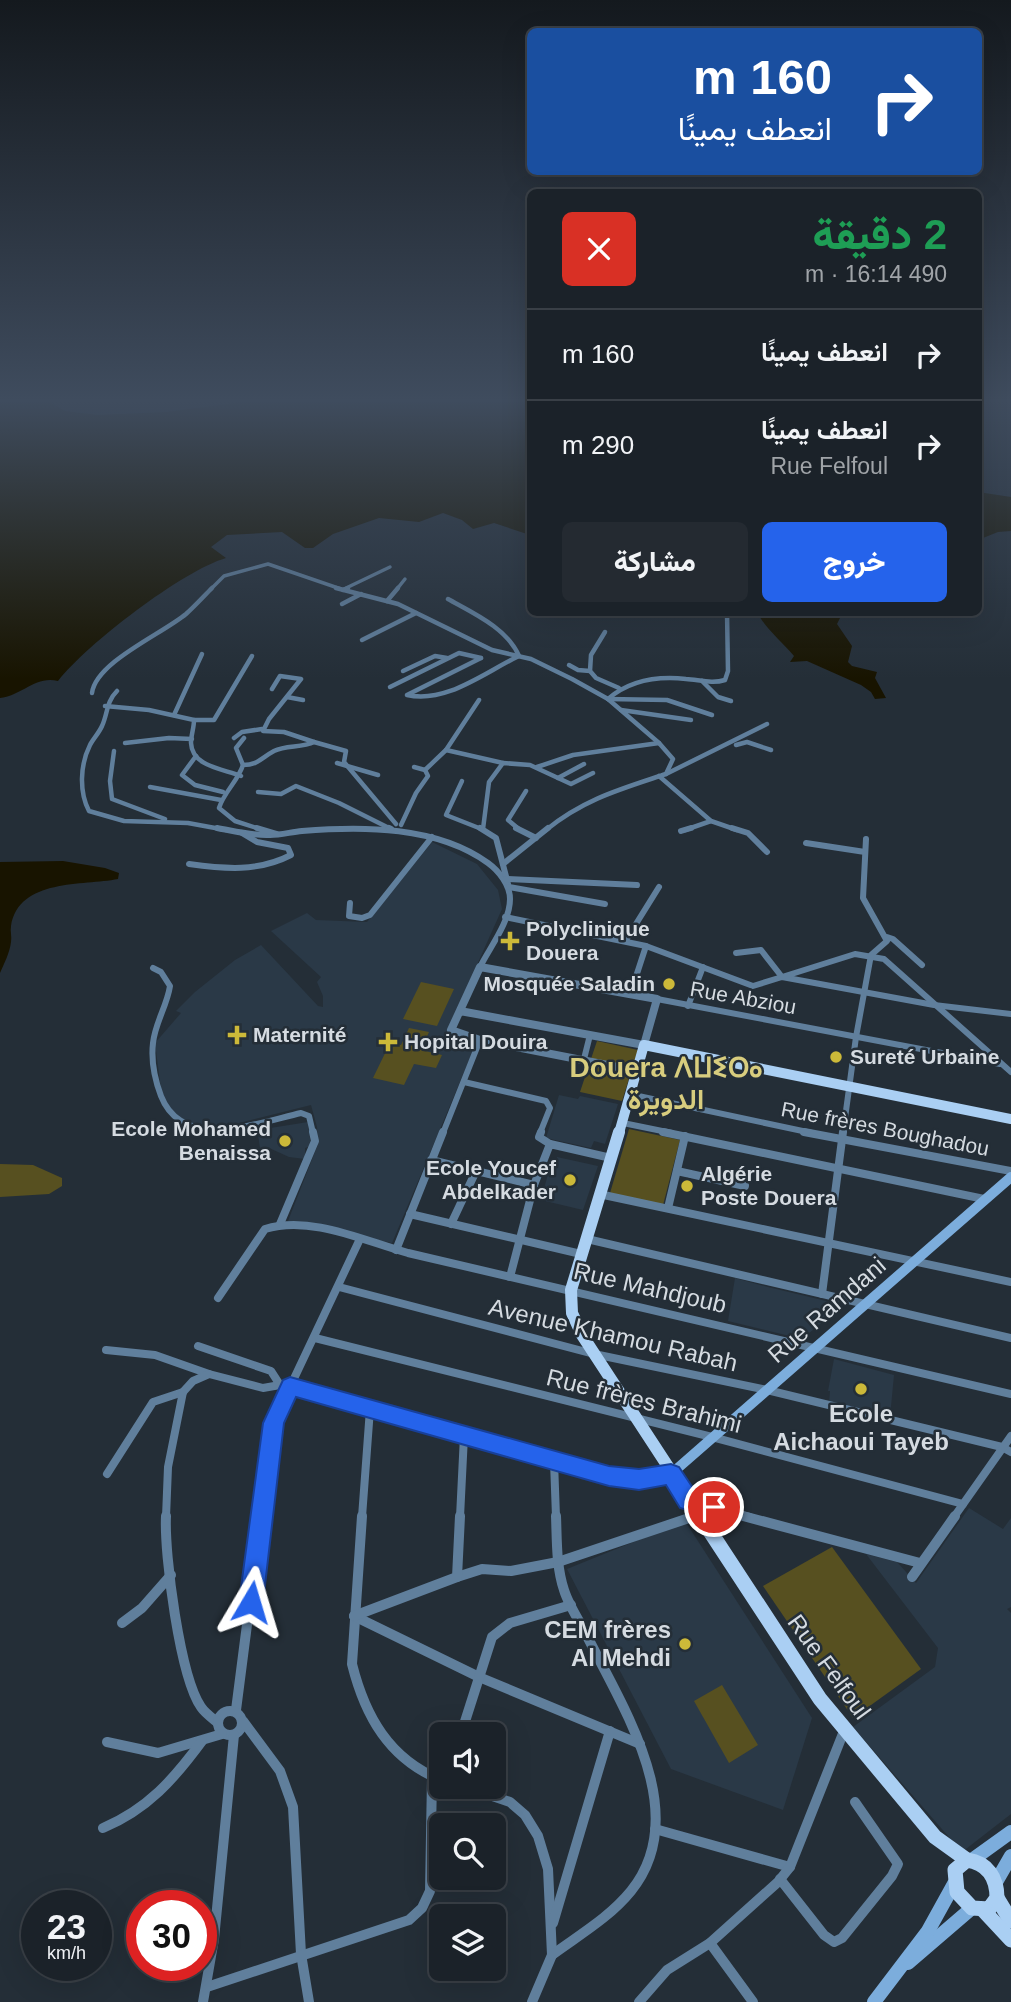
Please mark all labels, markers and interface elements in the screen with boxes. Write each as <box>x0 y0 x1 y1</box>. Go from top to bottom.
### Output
text: 160 m <box>693 50 832 104</box>
icon: right <box>856 56 947 147</box>
text: انعطف يمينًا <box>678 111 832 147</box>
text: 2 دقيقة <box>813 211 947 258</box>
button: close <box>562 212 636 286</box>
text: 490 m · 16:14 <box>805 261 947 287</box>
icon: right <box>909 336 947 374</box>
text: انعطف يمينًا <box>761 337 888 367</box>
text: 160 m <box>562 339 634 369</box>
text: انعطف يمينًا <box>761 415 888 445</box>
icon: right <box>909 427 947 465</box>
text: 290 m <box>562 430 634 460</box>
text: Rue Felfoul <box>770 453 888 479</box>
button: مشاركة <box>562 522 748 602</box>
button: خروج <box>762 522 947 602</box>
place label: Polyclinique Douera <box>526 917 650 964</box>
marker: Polyclinique Douera <box>500 931 520 951</box>
place label: Mosquée Saladin <box>483 972 655 995</box>
marker: Mosquée Saladin <box>661 976 677 992</box>
street label: Rue Abziou <box>688 977 798 1018</box>
place label: Maternité <box>253 1023 346 1046</box>
marker: Maternité <box>227 1025 247 1045</box>
place label: Hopital Douira <box>404 1030 548 1053</box>
marker: Hopital Douira <box>378 1032 398 1052</box>
place label: Sureté Urbaine <box>850 1045 999 1068</box>
marker: Sureté Urbaine <box>828 1049 844 1065</box>
district label: Douera ⴷⵡⵉⵔⴰ الدويرة <box>570 1052 762 1117</box>
street label: Rue frères Boughadou <box>779 1097 991 1160</box>
place label: Ecole Mohamed Benaissa <box>111 1117 271 1164</box>
marker: Ecole Mohamed Benaissa <box>277 1133 293 1149</box>
place label: Ecole Youcef Abdelkader <box>426 1156 557 1203</box>
place label: Algérie Poste Douera <box>701 1162 837 1209</box>
marker: Ecole Youcef Abdelkader <box>562 1172 578 1188</box>
marker: Algérie Poste Douera <box>679 1178 695 1194</box>
street label: Rue Ramdani <box>762 1251 891 1368</box>
street label: Rue Mahdjoub <box>571 1257 729 1318</box>
street label: Avenue Khamou Rabah <box>486 1293 740 1376</box>
street label: Rue frères Brahimi <box>544 1363 744 1438</box>
marker: Ecole Aichaoui Tayeb <box>853 1381 869 1397</box>
place label: Ecole Aichaoui Tayeb <box>773 1400 949 1455</box>
pin <box>684 1477 744 1537</box>
icon: arrive <box>695 1488 733 1526</box>
position arrow <box>214 1565 288 1639</box>
street label: Rue Felfoul <box>782 1609 876 1724</box>
place label: CEM frères Al Mehdi <box>544 1616 671 1671</box>
marker: CEM frères Al Mehdi <box>677 1636 693 1652</box>
map controls <box>429 1722 506 1981</box>
button: sound <box>429 1722 506 1799</box>
button: search <box>429 1813 506 1890</box>
speed limit sign: 30 <box>126 1890 217 1981</box>
button: layers <box>429 1904 506 1981</box>
text: 23 <box>47 1907 86 1946</box>
text: km/h <box>47 1943 86 1963</box>

